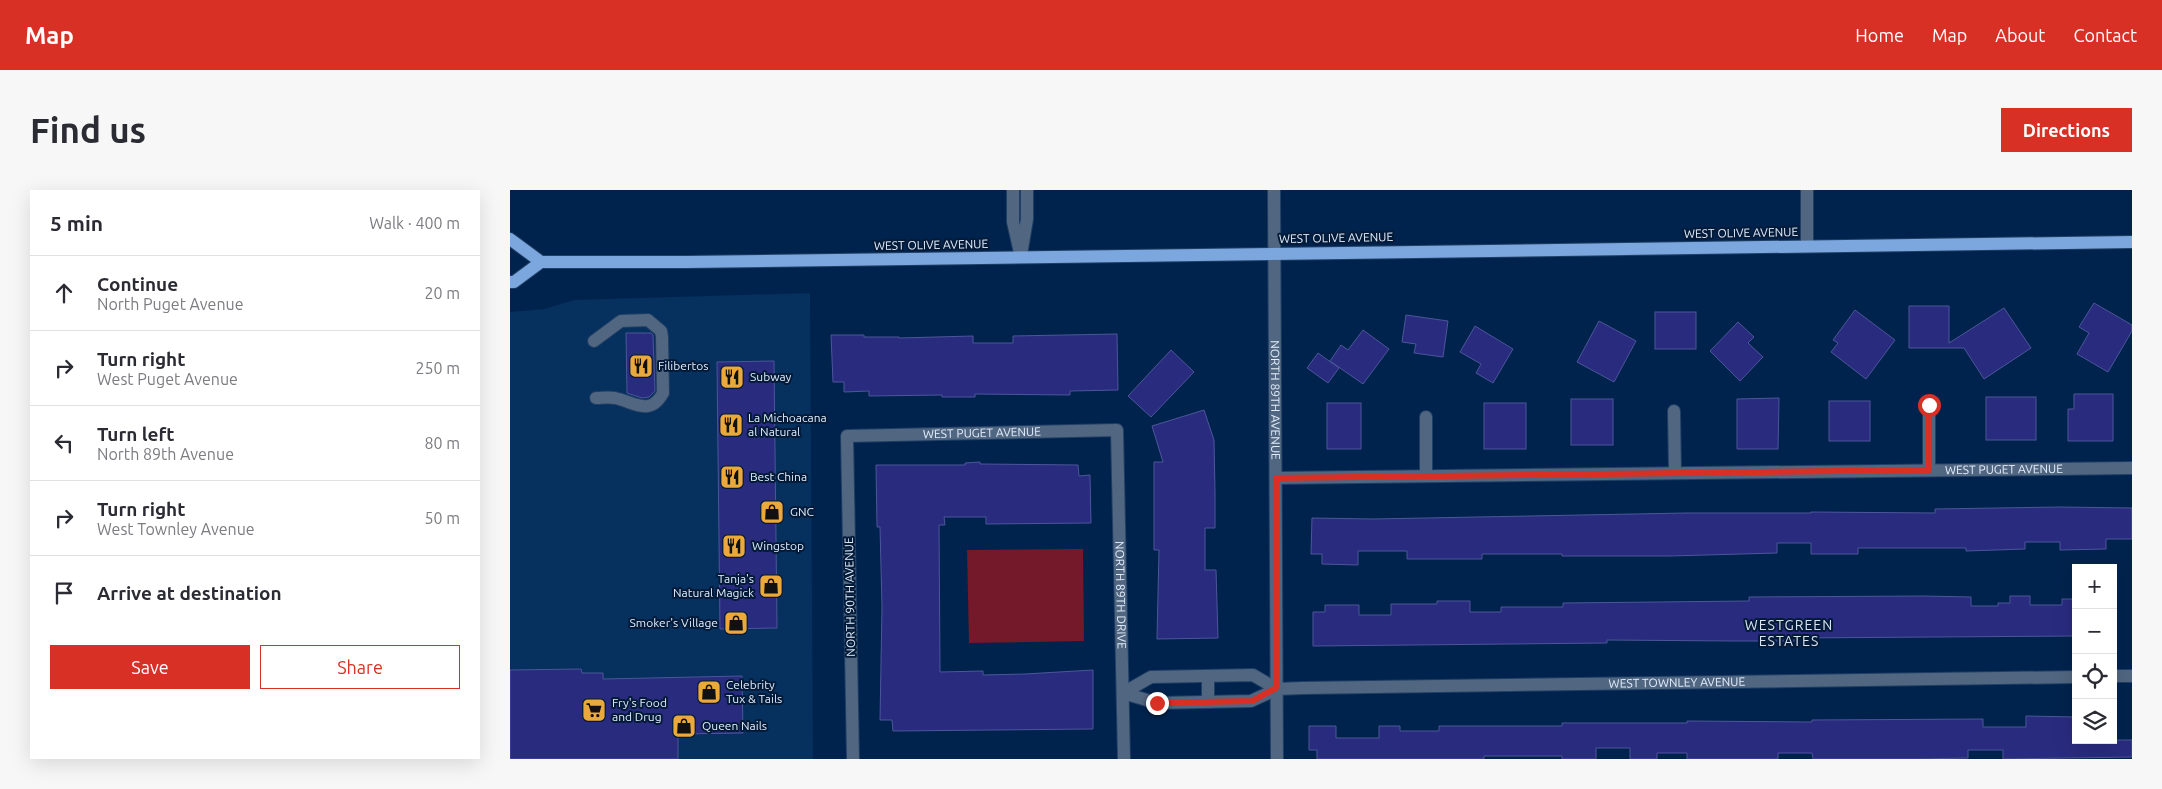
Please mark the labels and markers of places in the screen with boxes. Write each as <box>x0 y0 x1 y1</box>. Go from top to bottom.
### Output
restaurant icon: Filibertos <box>628 353 654 379</box>
place label: Filibertos <box>658 359 708 372</box>
restaurant icon: Subway <box>719 364 745 390</box>
place label: Subway <box>750 370 792 383</box>
place label: La Michoacana al Natural <box>748 411 827 438</box>
restaurant icon: La Michoacana al Natural <box>718 412 744 438</box>
restaurant icon: Best China <box>719 464 745 490</box>
place label: Best China <box>750 470 807 483</box>
shop icon: GNC <box>759 499 785 525</box>
place label: GNC <box>790 505 815 518</box>
restaurant icon: Wingstop <box>721 533 747 559</box>
place label: Wingstop <box>752 539 804 552</box>
place label: Tanja's Natural Magick <box>673 572 754 599</box>
shop icon: Tanja's Natural Magick <box>758 573 784 599</box>
shop icon: Smoker's Village <box>723 610 749 636</box>
place label: Smoker's Village <box>630 616 718 629</box>
place label: Celebrity Tux & Tails <box>726 678 782 705</box>
shop icon: Celebrity Tux & Tails <box>696 679 722 705</box>
place label: Fry's Food and Drug <box>612 696 667 723</box>
supermarket icon: Fry's Food and Drug <box>581 697 607 723</box>
shop icon: Queen Nails <box>671 713 697 739</box>
place label: Queen Nails <box>702 719 767 732</box>

